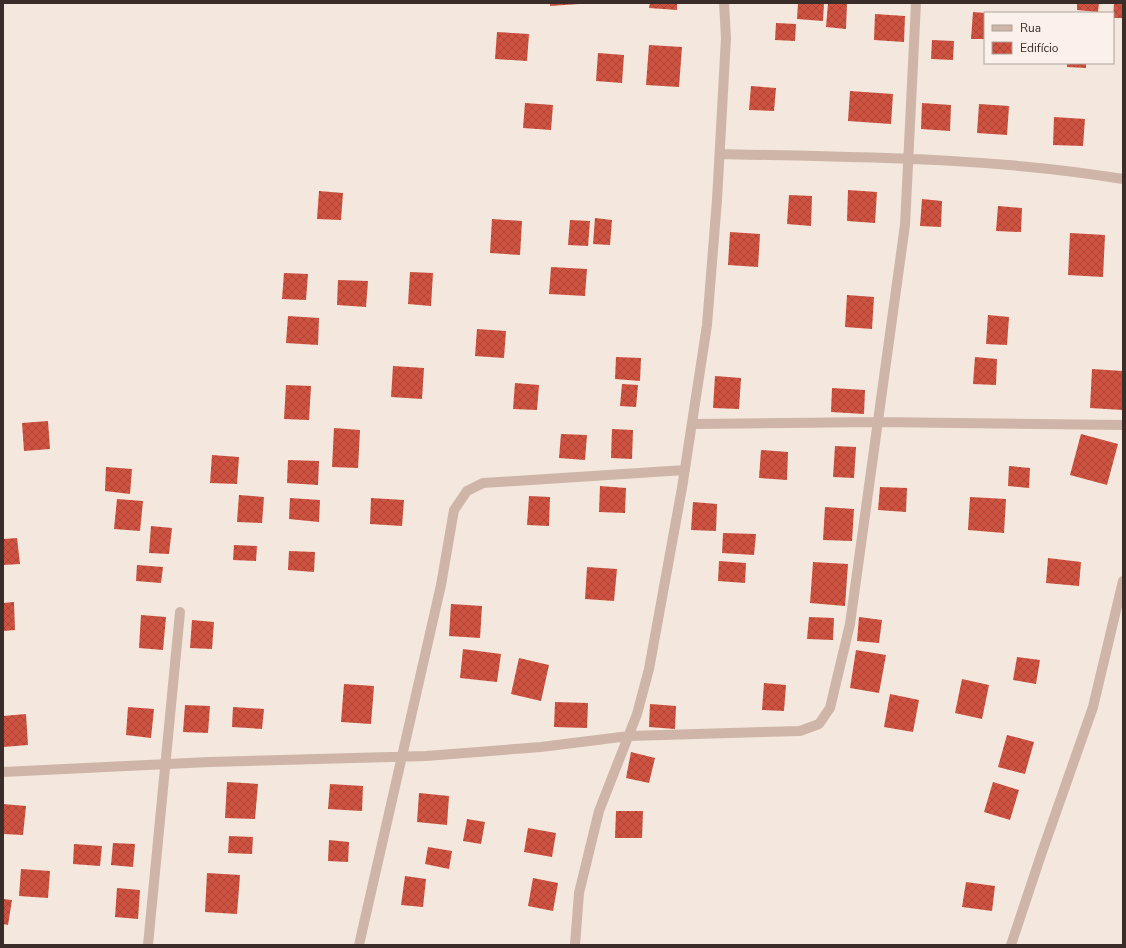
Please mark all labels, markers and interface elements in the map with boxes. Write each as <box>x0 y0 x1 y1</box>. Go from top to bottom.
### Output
legend <box>984 12 1114 64</box>
text: Rua <box>1020 20 1041 36</box>
text: Edifício <box>1020 40 1059 56</box>

